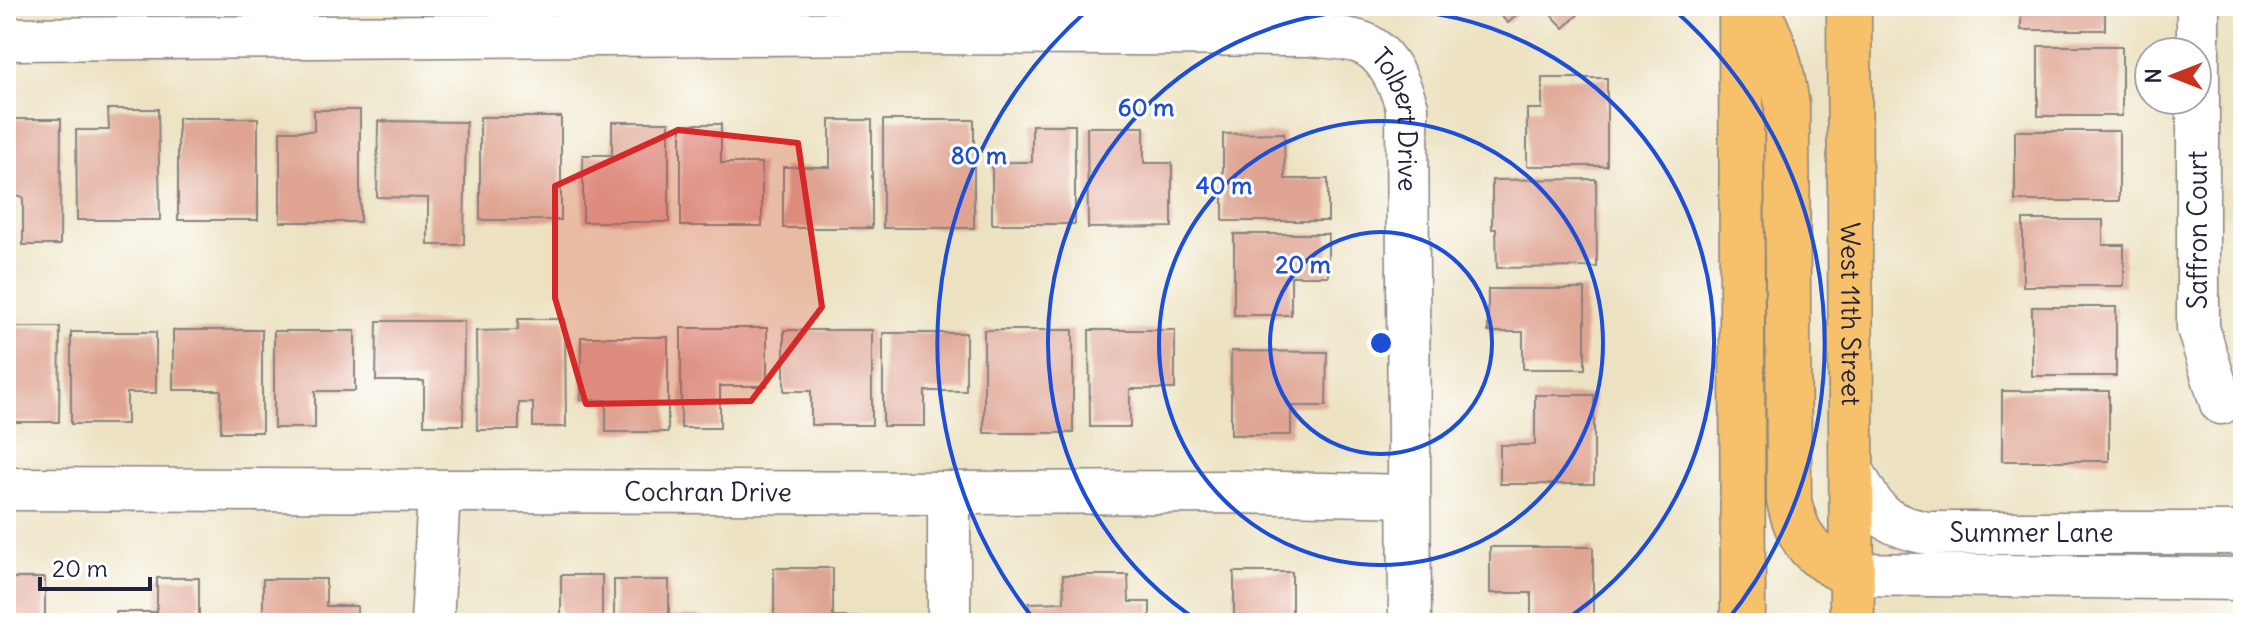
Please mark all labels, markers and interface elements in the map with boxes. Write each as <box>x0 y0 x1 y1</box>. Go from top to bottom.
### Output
north arrow <box>2133 36 2213 116</box>
street label: Tolbert Drive <box>1365 40 1424 192</box>
text: N <box>2139 68 2167 84</box>
text: 60 m <box>1118 92 1174 122</box>
text: 80 m <box>951 140 1007 170</box>
street label: Saffron Court <box>2181 150 2214 309</box>
text: 40 m <box>1196 170 1252 200</box>
street label: West 11th Street <box>1834 222 1868 406</box>
text: 20 m <box>1275 249 1331 279</box>
centre of rings <box>1367 329 1395 357</box>
street label: Cochran Drive <box>624 475 792 508</box>
street label: Summer Lane <box>1949 516 2113 549</box>
scale bar <box>40 541 150 591</box>
text: 20 m <box>52 553 108 583</box>

